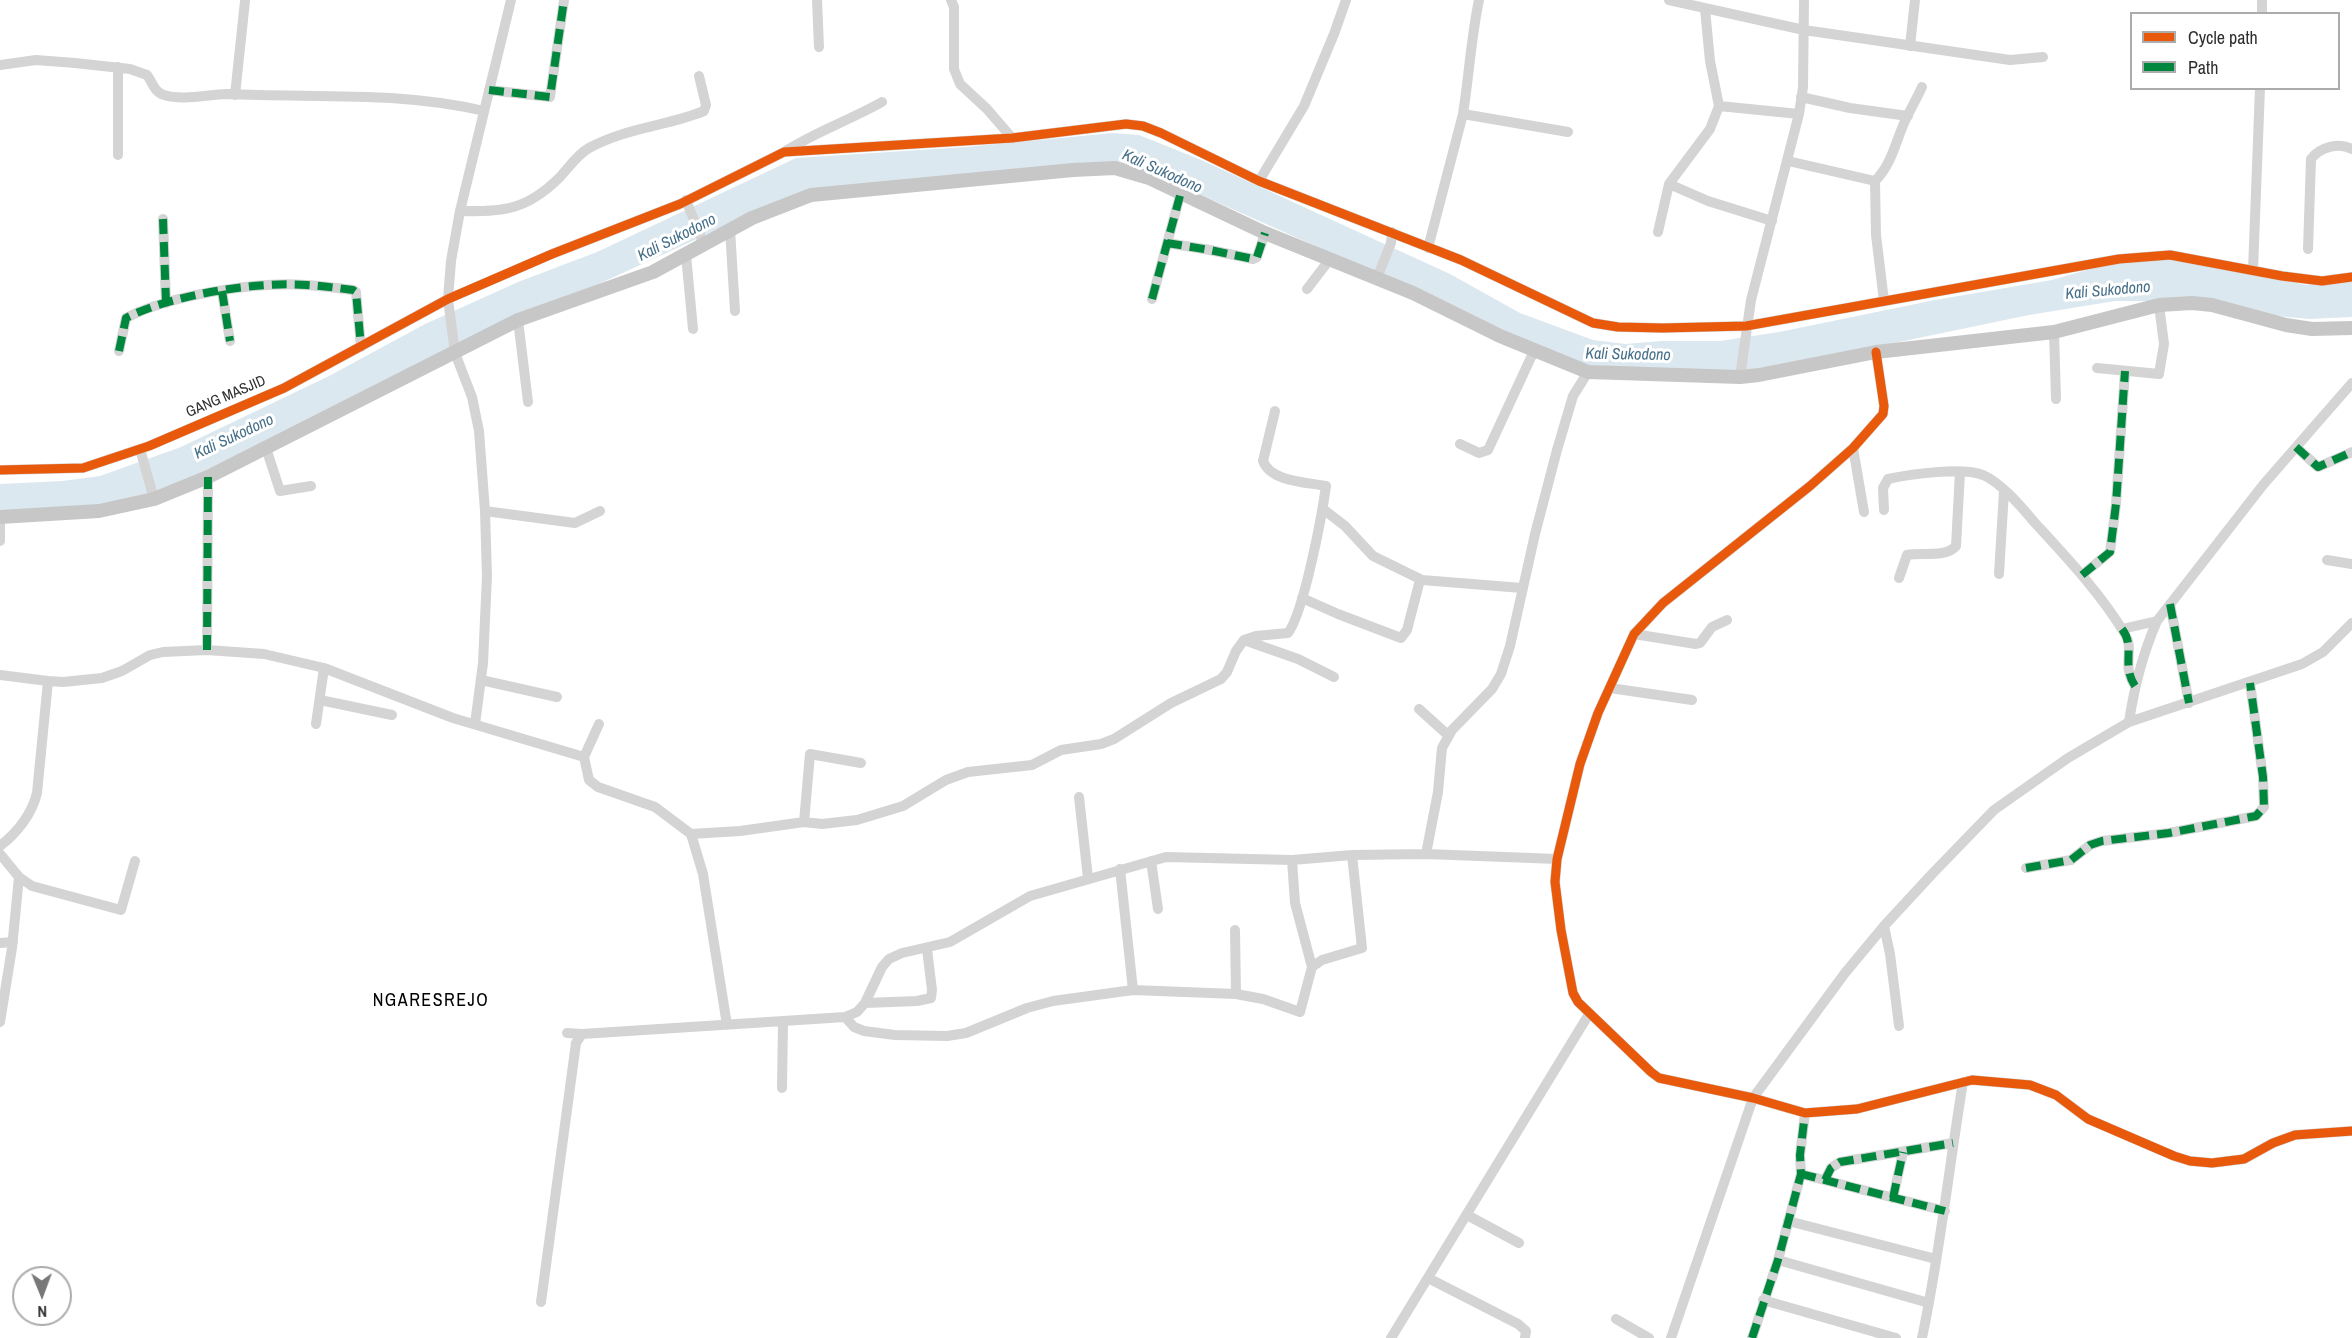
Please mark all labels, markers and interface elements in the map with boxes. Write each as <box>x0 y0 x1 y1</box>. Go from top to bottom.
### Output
legend <box>2130 12 2340 90</box>
text: Cycle path <box>2188 25 2258 50</box>
text: Path <box>2188 55 2218 80</box>
water label: Kali Sukodono <box>1119 146 1205 198</box>
water label: Kali Sukodono <box>635 210 719 266</box>
water label: Kali Sukodono <box>2065 278 2151 304</box>
water label: Kali Sukodono <box>1585 345 1671 365</box>
street label: GANG MASJID <box>183 372 269 422</box>
water label: Kali Sukodono <box>191 410 277 464</box>
district label: NGARESREJO <box>373 990 489 1012</box>
north arrow <box>12 1266 72 1326</box>
text: N <box>37 1301 47 1323</box>

